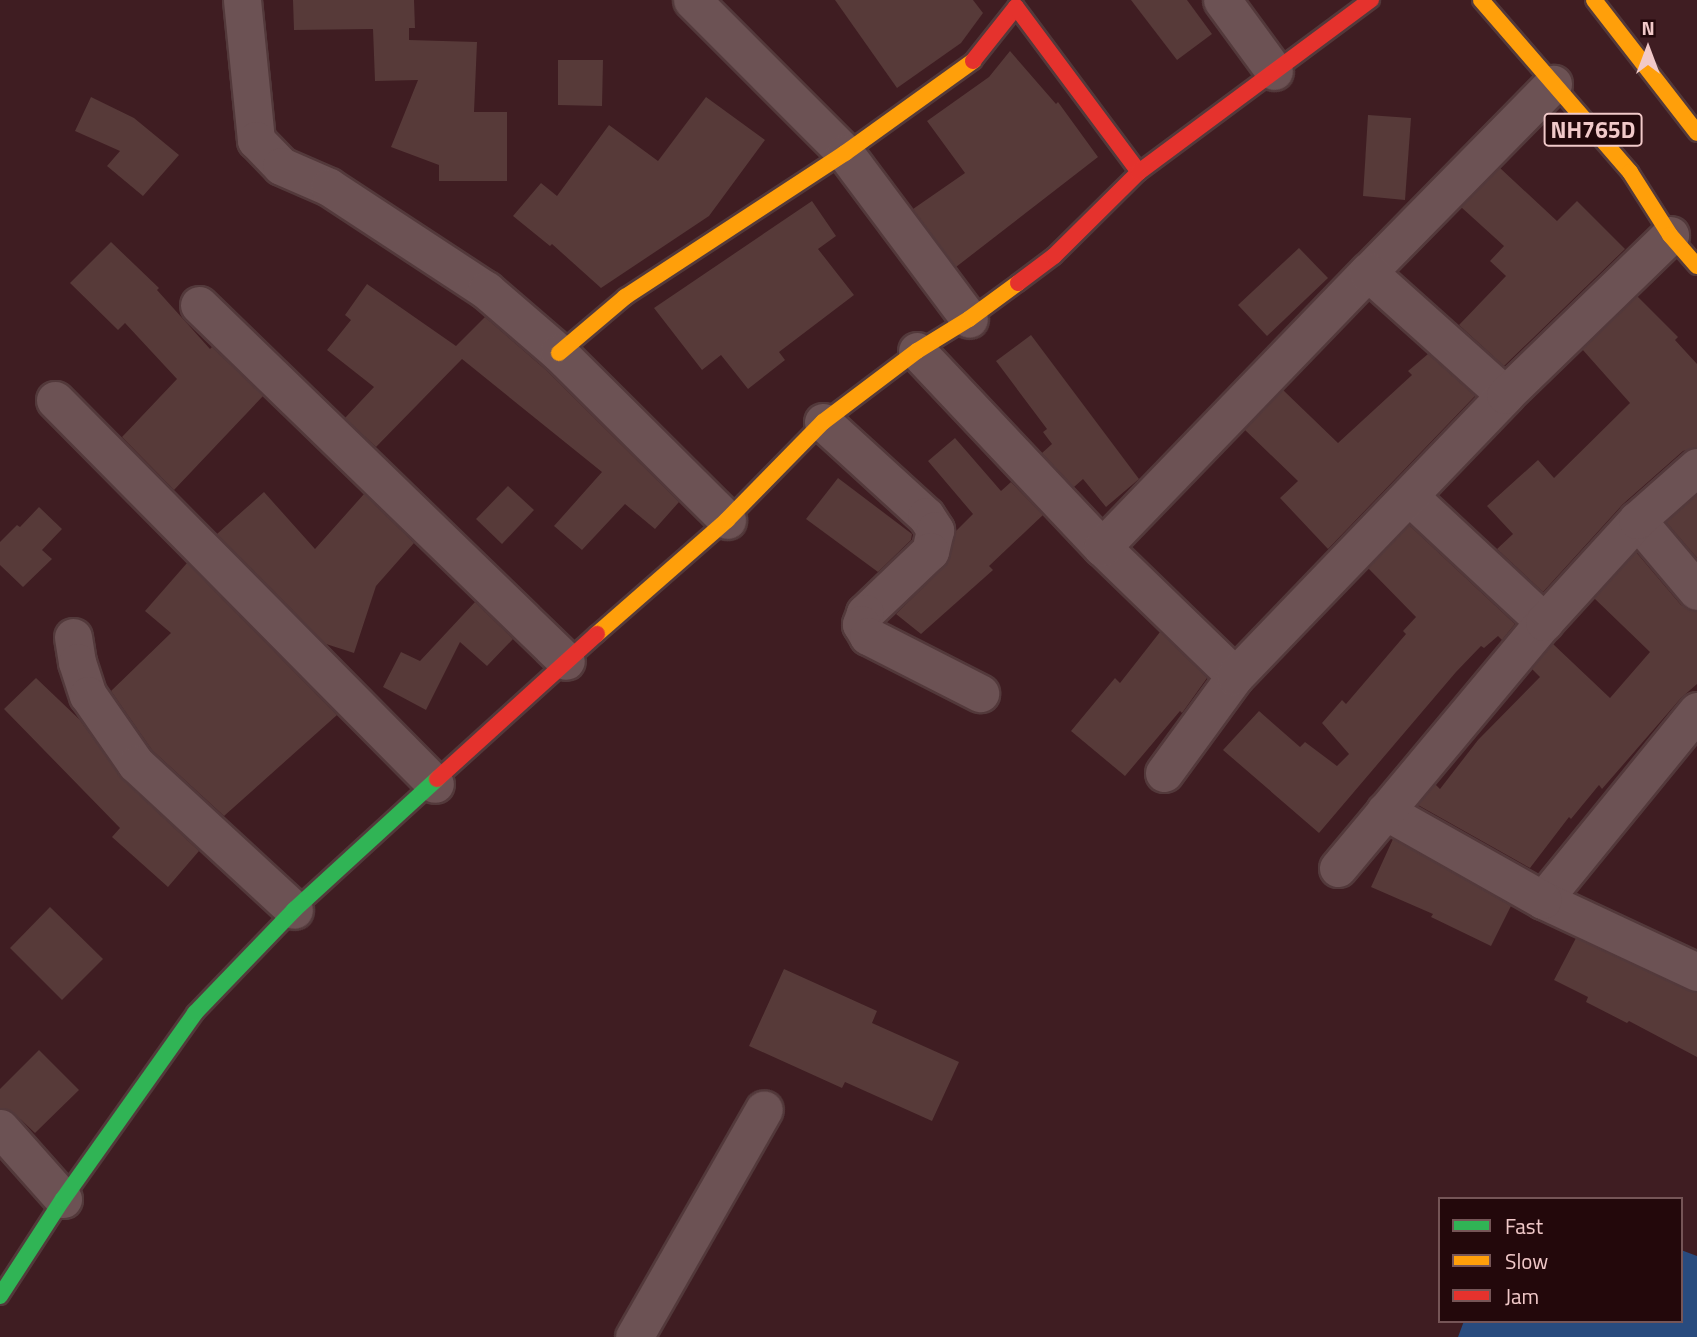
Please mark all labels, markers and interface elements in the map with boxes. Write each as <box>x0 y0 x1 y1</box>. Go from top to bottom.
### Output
text: N <box>1641 13 1655 42</box>
north arrow <box>1613 14 1683 84</box>
road number: NH765D <box>1542 111 1644 150</box>
legend <box>1438 1197 1683 1323</box>
text: Fast <box>1505 1210 1543 1242</box>
text: Slow <box>1505 1245 1548 1277</box>
text: Jam <box>1505 1280 1539 1312</box>

